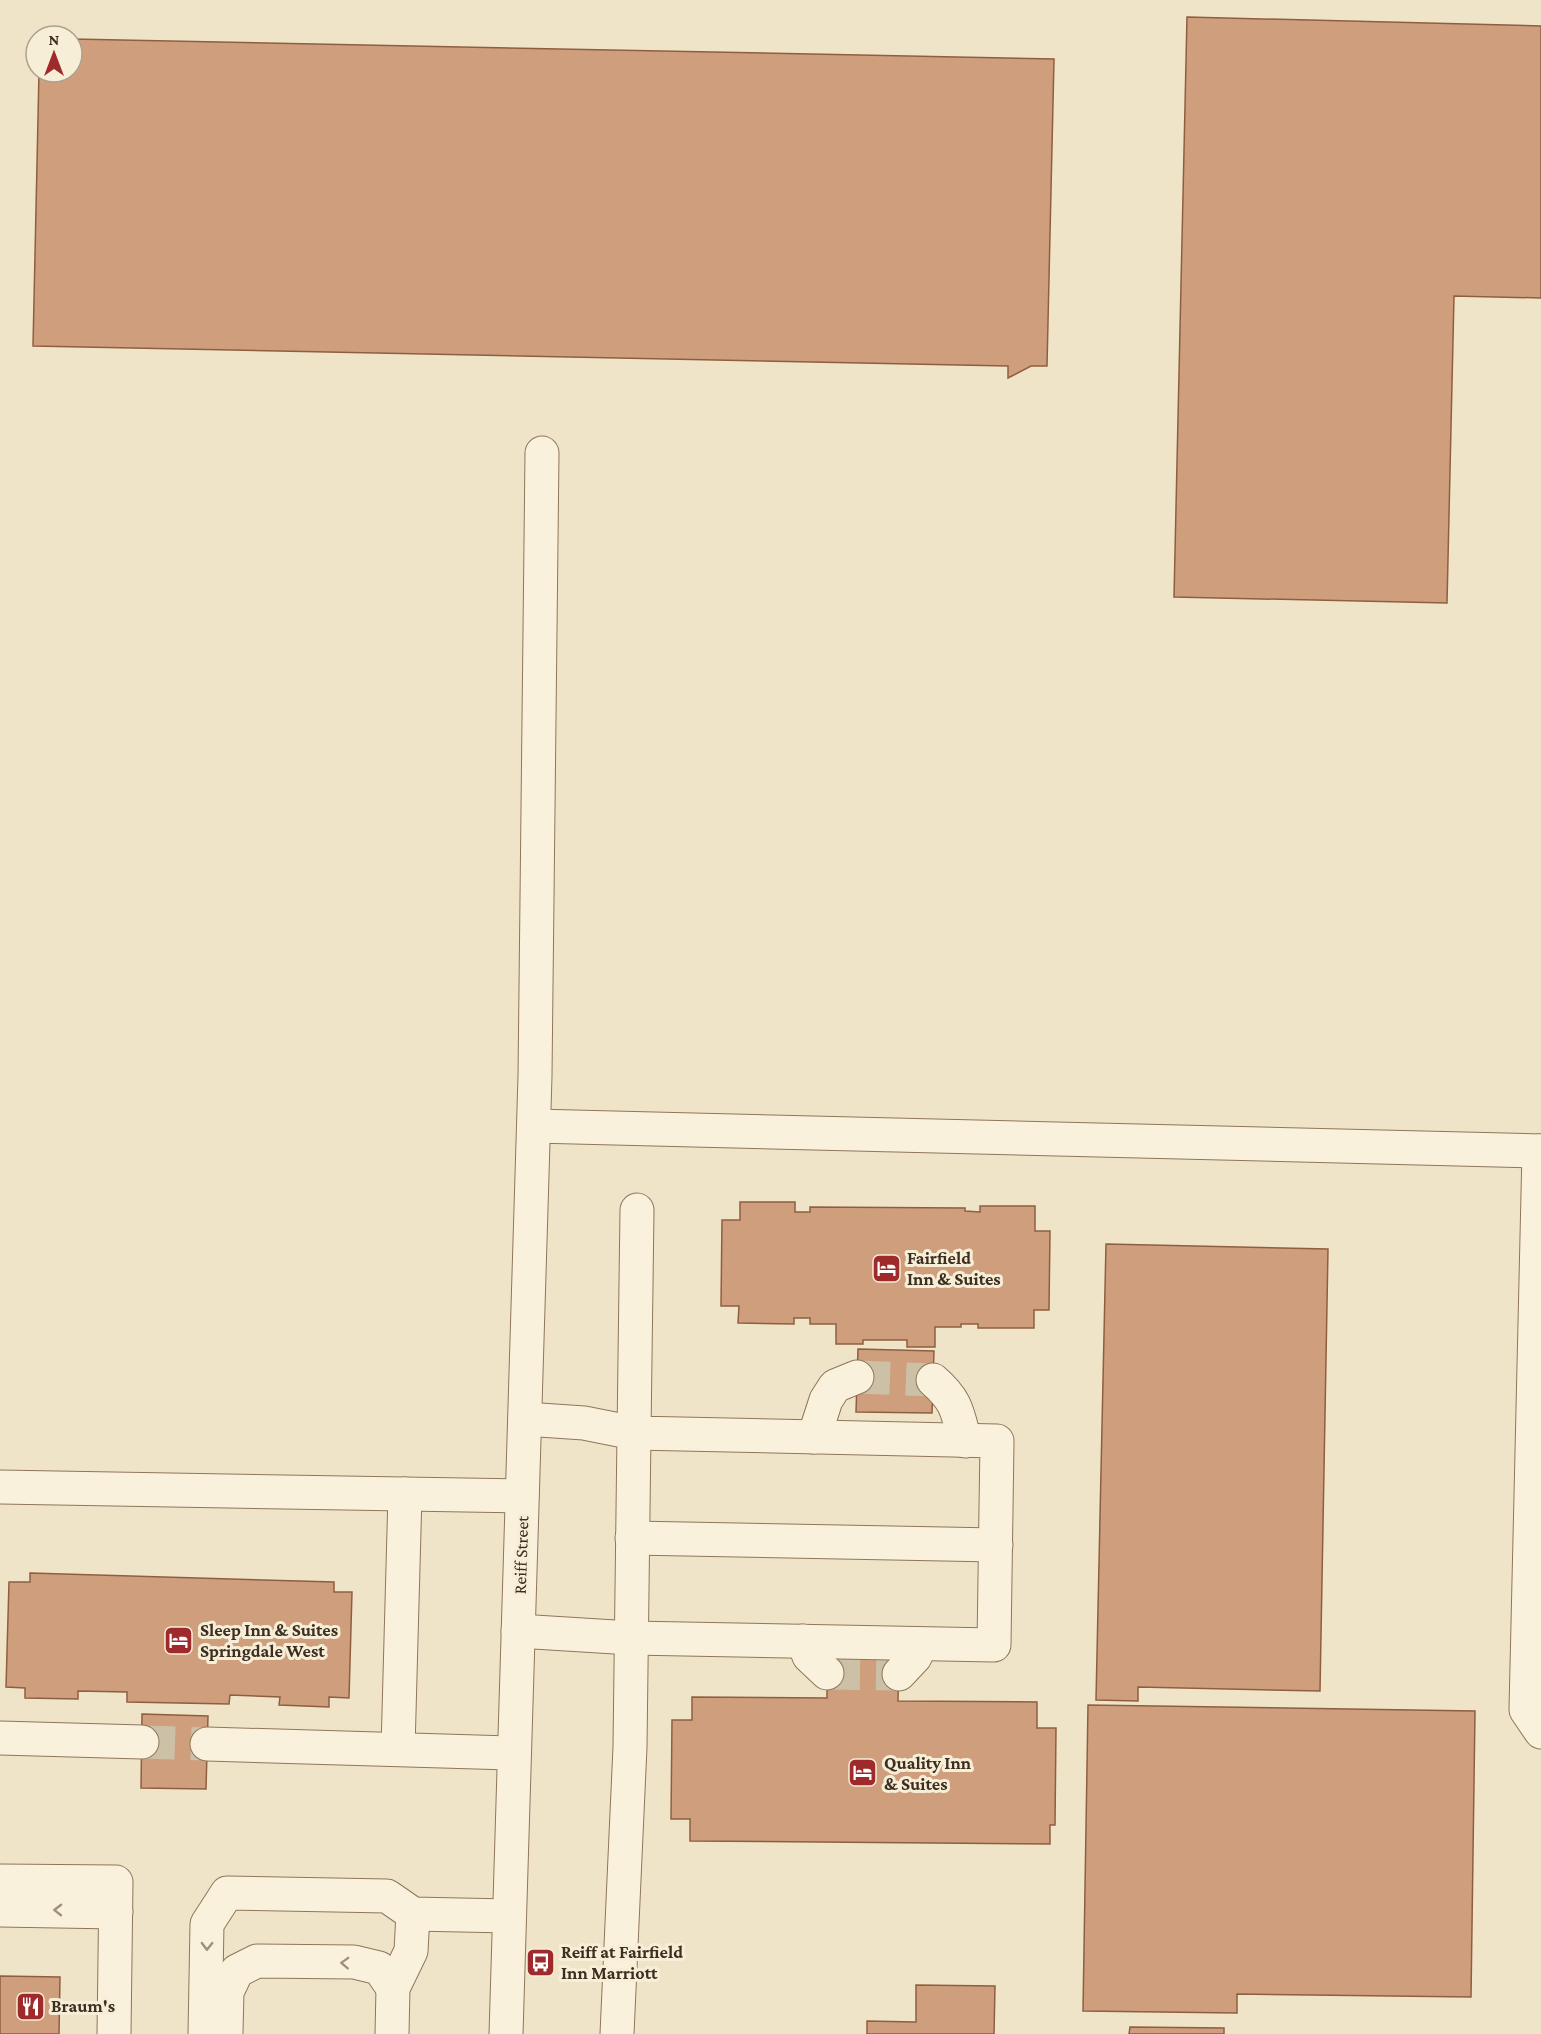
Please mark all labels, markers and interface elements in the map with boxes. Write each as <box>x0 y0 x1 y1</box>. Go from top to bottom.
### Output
north arrow <box>24 24 84 84</box>
text: N <box>49 31 60 48</box>
place label: Fairfield Inn & Suites <box>907 1248 1001 1289</box>
hotel icon: Fairfield Inn & Suites <box>870 1252 902 1284</box>
street label: Reiff Street <box>510 1514 532 1595</box>
place label: Sleep Inn & Suites Springdale West <box>200 1620 338 1661</box>
hotel icon: Sleep Inn & Suites Springdale West <box>163 1624 195 1656</box>
place label: Quality Inn & Suites <box>884 1753 972 1794</box>
hotel icon: Quality Inn & Suites <box>847 1757 879 1789</box>
one-way arrow <box>53 1904 62 1917</box>
one-way arrow <box>201 1941 213 1950</box>
place label: Reiff at Fairfield Inn Marriott <box>561 1942 683 1983</box>
bus stop icon: Reiff at Fairfield Inn Marriott <box>524 1946 556 1978</box>
one-way arrow <box>341 1956 350 1969</box>
restaurant icon: Braum's <box>14 1990 46 2022</box>
place label: Braum's <box>51 1996 115 2016</box>

